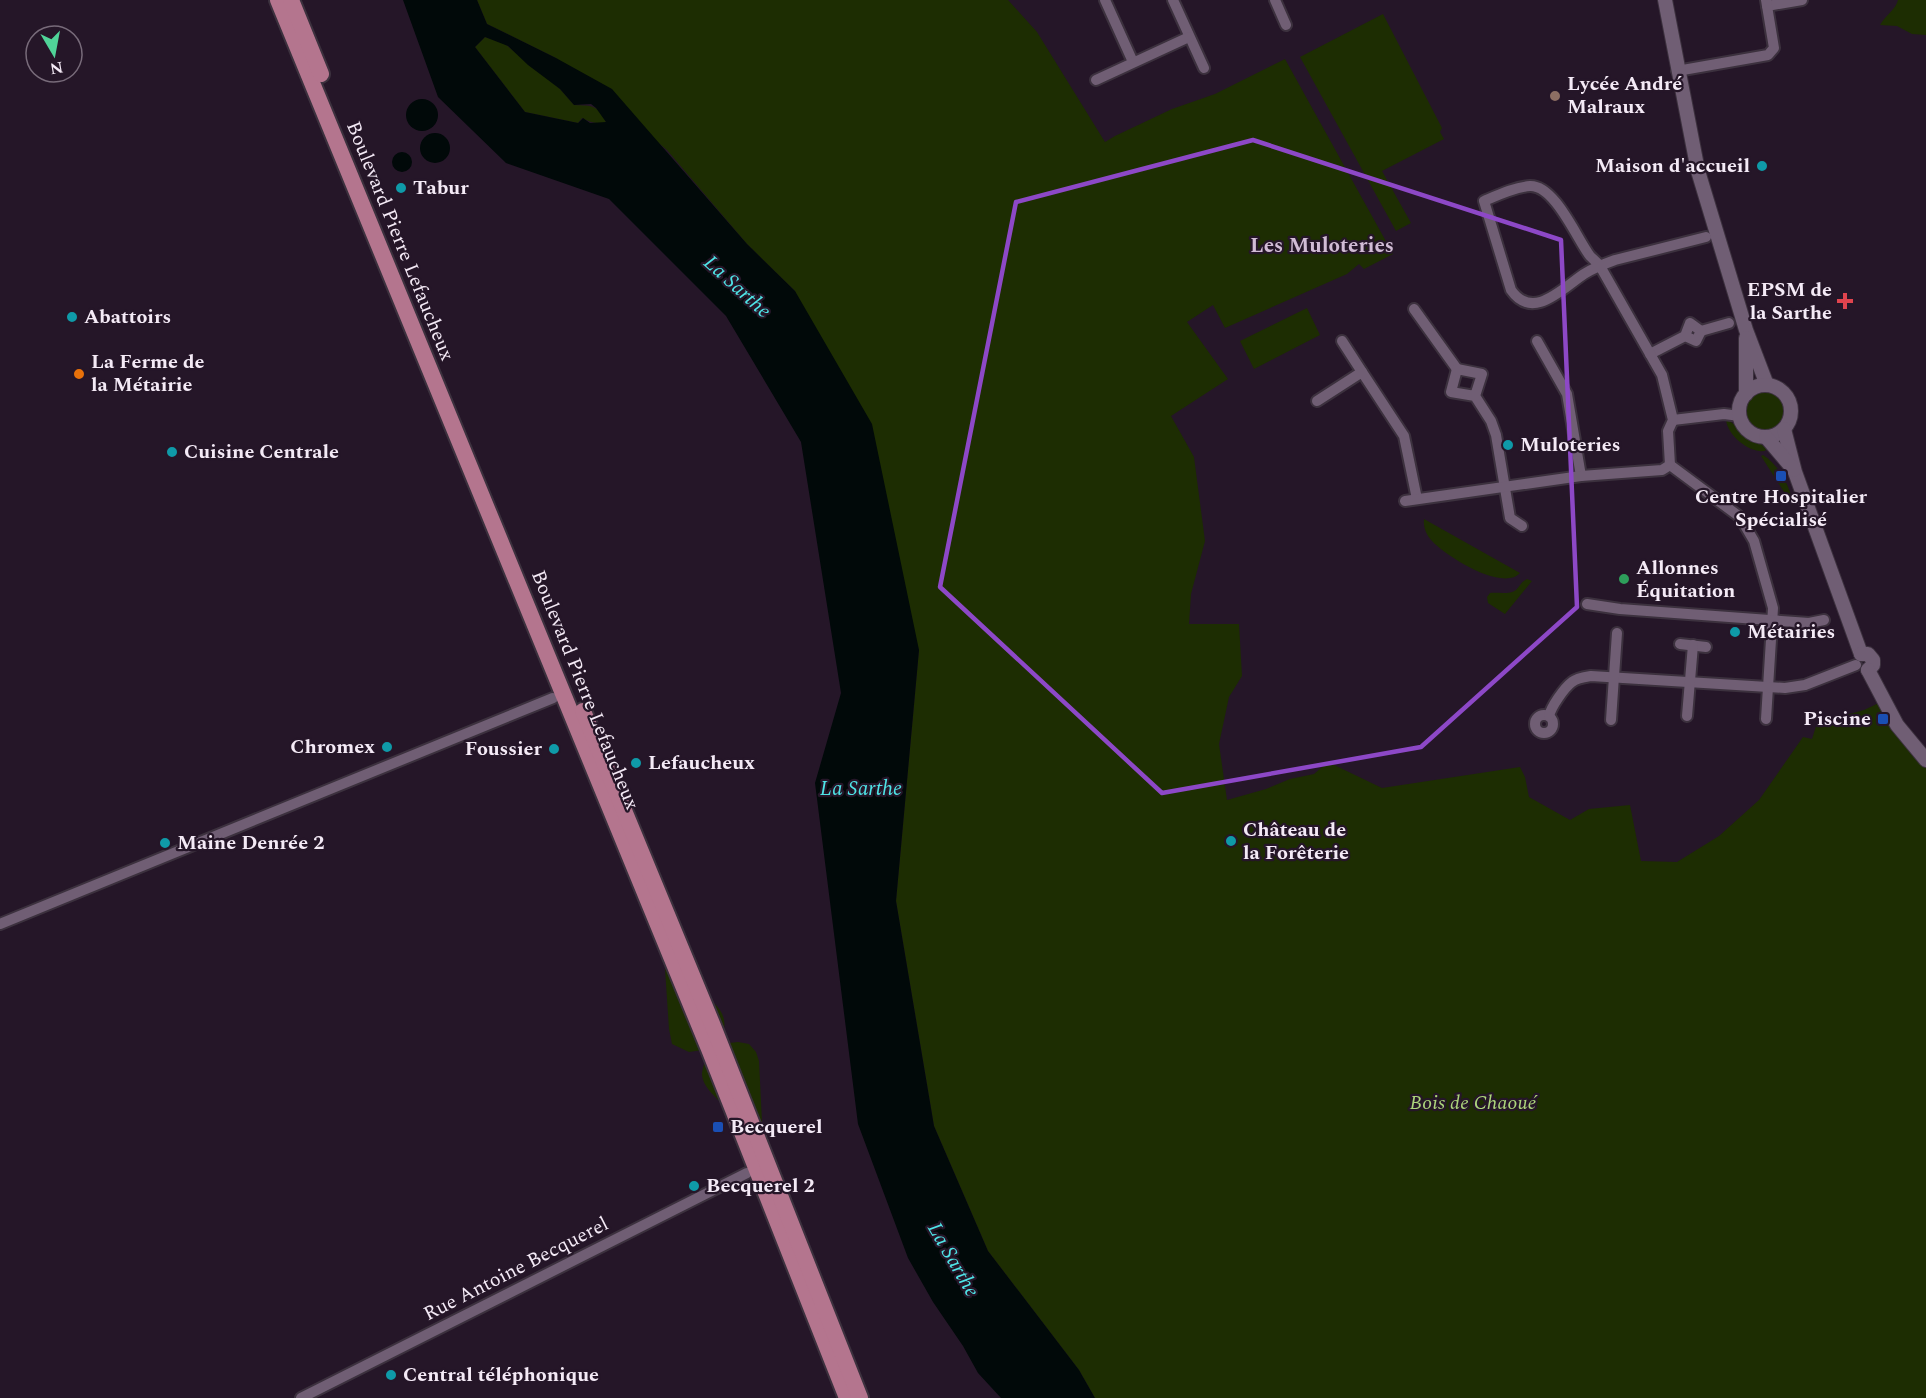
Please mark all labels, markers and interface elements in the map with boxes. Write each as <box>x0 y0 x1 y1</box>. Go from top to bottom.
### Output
north arrow <box>24 24 84 84</box>
text: N <box>48 55 65 81</box>
place label: Lycée André Malraux <box>1567 69 1682 122</box>
marker: Lycée André Malraux <box>1548 89 1562 103</box>
street label: Boulevard Pierre Lefaucheux <box>338 117 462 365</box>
place label: Maison d'accueil <box>1595 151 1750 181</box>
marker: Maison d'accueil <box>1755 159 1769 173</box>
place label: Tabur <box>413 173 469 203</box>
marker: Tabur <box>394 181 408 195</box>
district label: Les Muloteries <box>1250 230 1394 262</box>
water label: La Sarthe <box>696 248 778 326</box>
place label: EPSM de la Sarthe <box>1747 275 1832 328</box>
marker: EPSM de la Sarthe <box>1836 292 1854 310</box>
place label: Abattoirs <box>84 302 171 332</box>
marker: Abattoirs <box>65 310 79 324</box>
place label: La Ferme de la Métairie <box>91 347 205 400</box>
marker: La Ferme de la Métairie <box>72 367 86 381</box>
place label: Muloteries <box>1520 430 1621 460</box>
place label: Cuisine Centrale <box>184 437 339 467</box>
marker: Muloteries <box>1501 438 1515 452</box>
marker: Cuisine Centrale <box>165 445 179 459</box>
marker: Centre Hospitalier Spécialisé <box>1774 469 1788 483</box>
place label: Centre Hospitalier Spécialisé <box>1695 482 1868 535</box>
place label: Allonnes Équitation <box>1636 553 1735 606</box>
street label: Boulevard Pierre Lefaucheux <box>523 566 647 814</box>
marker: Allonnes Équitation <box>1617 572 1631 586</box>
place label: Métairies <box>1747 617 1835 647</box>
marker: Métairies <box>1728 625 1742 639</box>
place label: Piscine <box>1803 704 1871 734</box>
marker: Piscine <box>1876 712 1890 726</box>
place label: Chromex <box>290 732 375 762</box>
place label: Foussier <box>465 734 542 764</box>
marker: Chromex <box>380 740 394 754</box>
marker: Foussier <box>547 742 561 756</box>
place label: Lefaucheux <box>648 748 755 778</box>
marker: Lefaucheux <box>629 756 643 770</box>
water label: La Sarthe <box>820 773 902 805</box>
place label: Château de la Forêterie <box>1243 815 1349 868</box>
place label: Maine Denrée 2 <box>177 828 324 858</box>
marker: Château de la Forêterie <box>1224 834 1238 848</box>
marker: Maine Denrée 2 <box>158 836 172 850</box>
park label: Bois de Chaoué <box>1410 1088 1539 1118</box>
place label: Becquerel <box>730 1112 822 1142</box>
marker: Becquerel <box>711 1120 725 1134</box>
place label: Becquerel 2 <box>706 1171 815 1201</box>
marker: Becquerel 2 <box>687 1179 701 1193</box>
street label: Rue Antoine Becquerel <box>418 1209 614 1329</box>
water label: La Sarthe <box>919 1216 987 1304</box>
place label: Central téléphonique <box>403 1360 599 1390</box>
marker: Central téléphonique <box>384 1368 398 1382</box>

